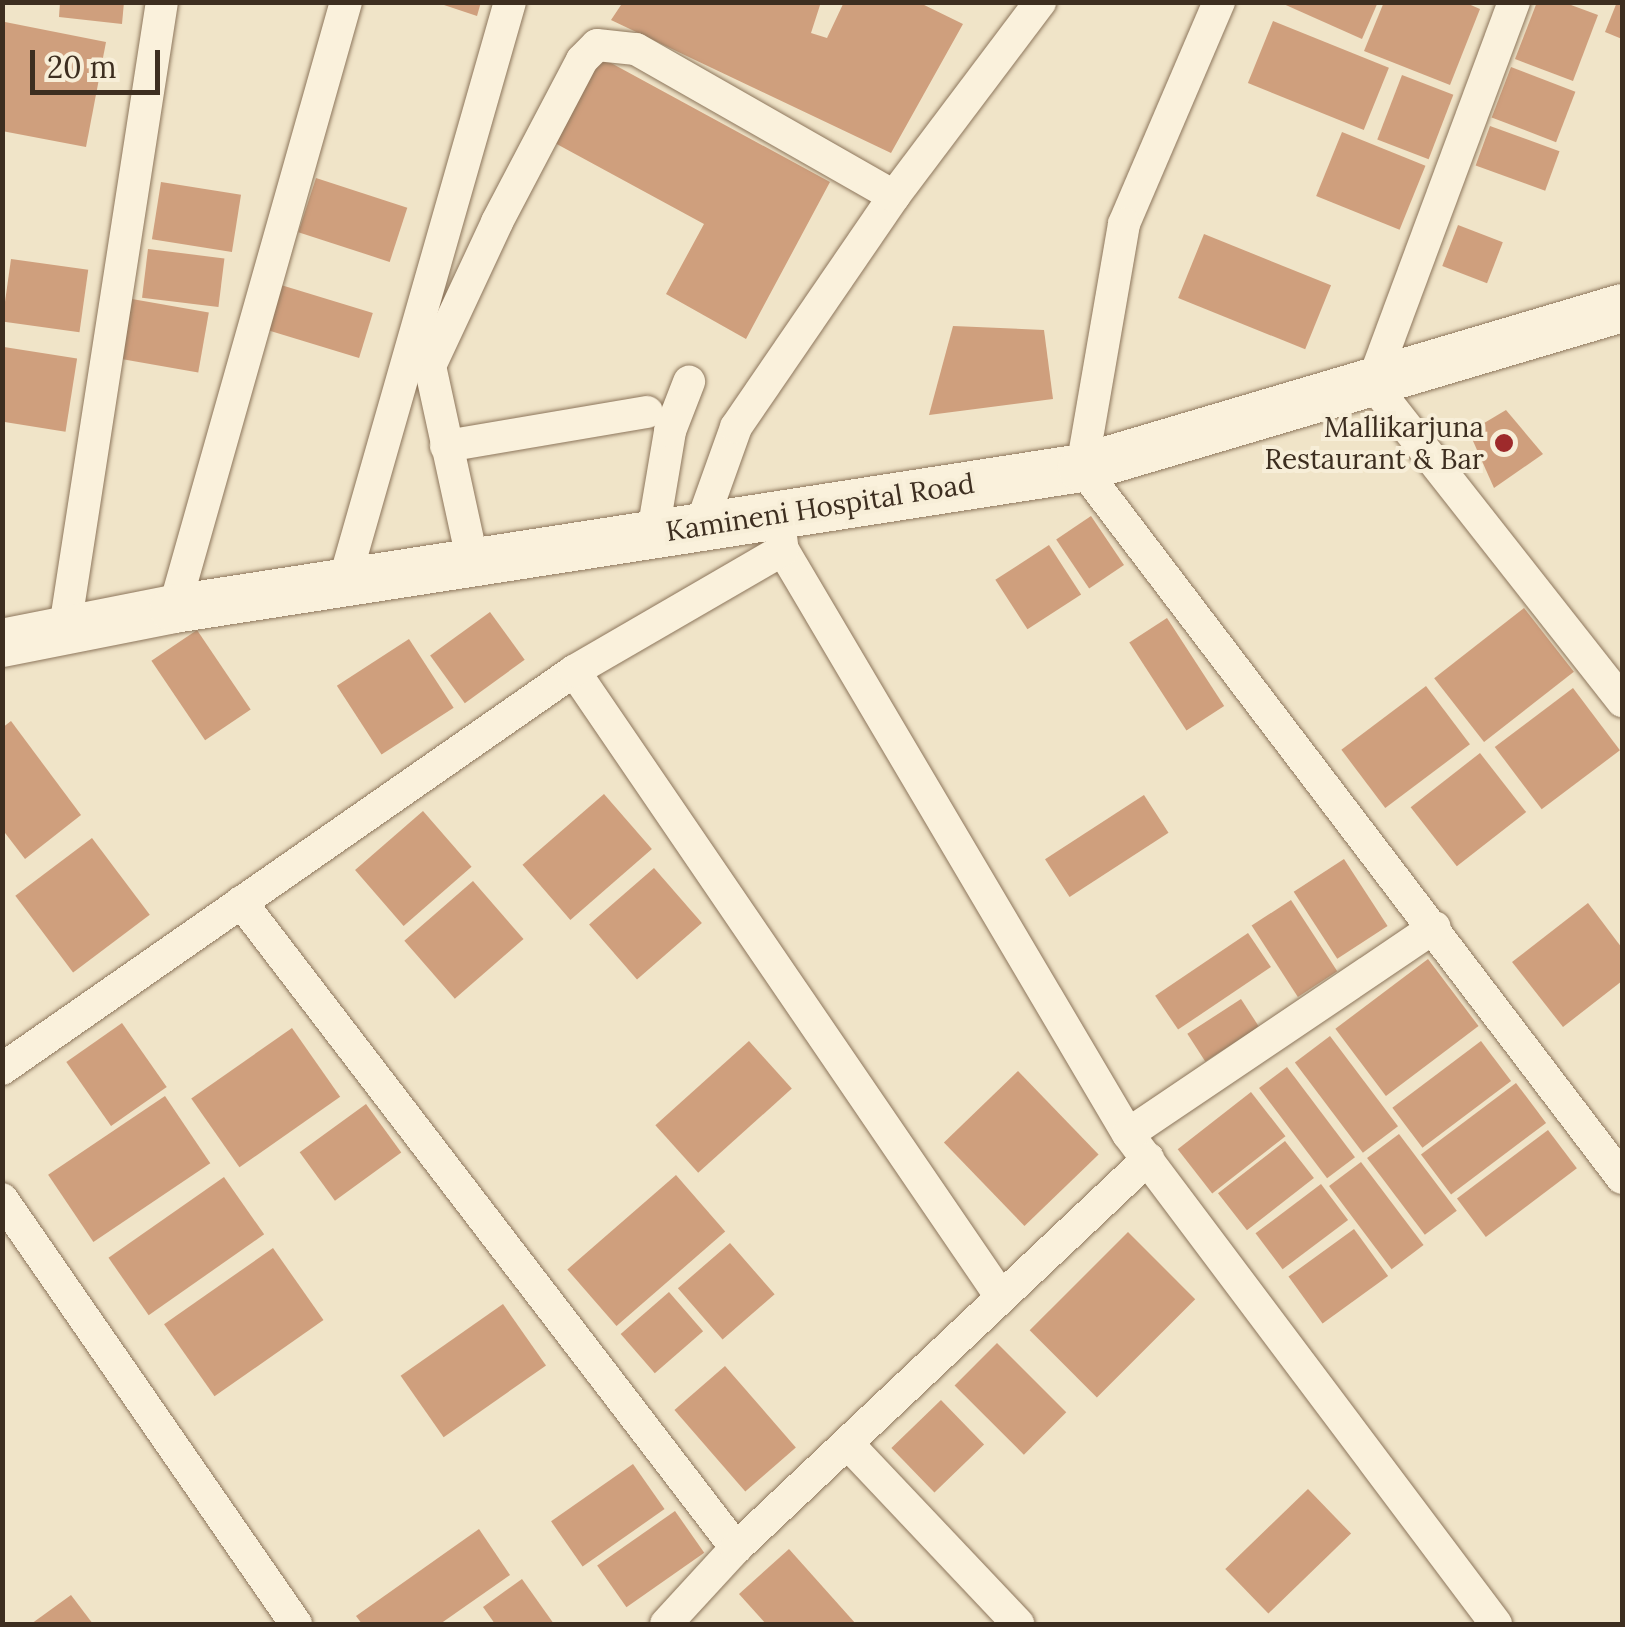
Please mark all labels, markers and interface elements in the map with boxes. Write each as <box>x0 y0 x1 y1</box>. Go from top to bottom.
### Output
scale bar <box>35 30 165 92</box>
text: 20 m <box>47 48 116 86</box>
place label: Mallikarjuna Restaurant & Bar <box>1265 410 1484 476</box>
marker: Mallikarjuna Restaurant & Bar <box>1493 432 1515 454</box>
street label: Kamineni Hospital Road <box>663 466 977 548</box>

